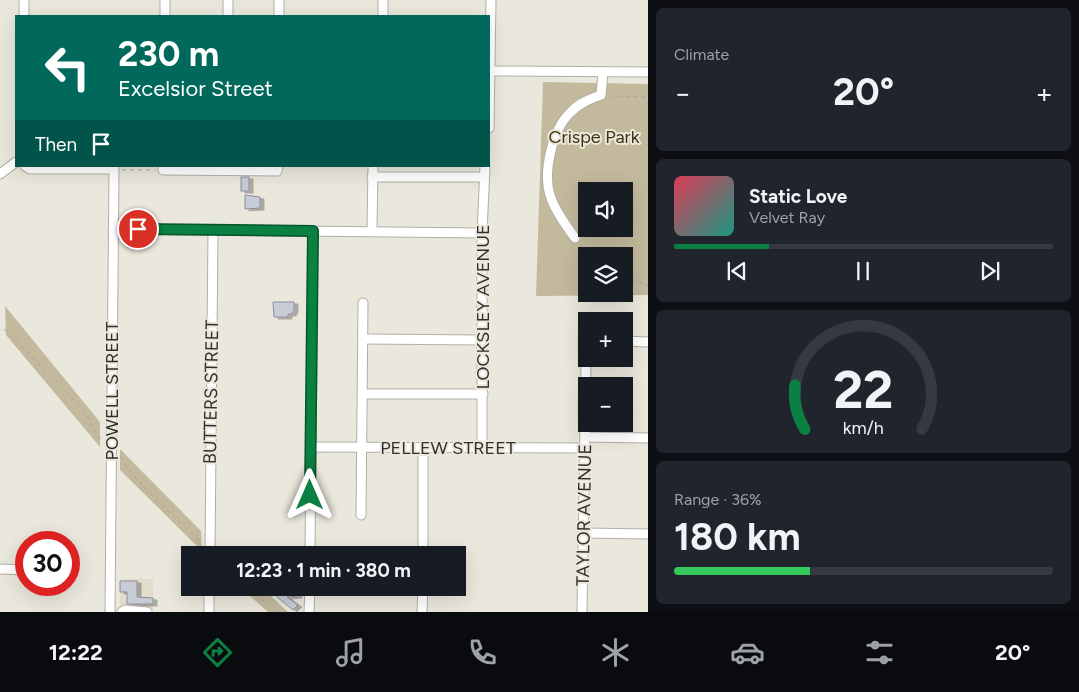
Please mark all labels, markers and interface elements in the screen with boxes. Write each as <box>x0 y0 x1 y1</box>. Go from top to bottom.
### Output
text: 230 m <box>118 33 219 75</box>
icon: left <box>35 35 100 100</box>
text: Climate <box>674 45 729 64</box>
text: 20° <box>833 69 894 115</box>
text: Excelsior Street <box>118 75 273 102</box>
text: − <box>674 76 691 110</box>
text: + <box>1036 76 1053 110</box>
park label: Crispe Park <box>549 126 640 148</box>
icon: arrive <box>87 130 115 158</box>
text: Then <box>35 133 77 156</box>
map controls <box>578 182 633 432</box>
button: sound <box>578 182 633 237</box>
text: Static Love <box>749 185 847 208</box>
pin <box>117 208 159 250</box>
text: Velvet Ray <box>749 208 825 227</box>
icon: arrive <box>124 215 152 243</box>
street label: LOCKSLEY AVENUE <box>472 224 494 390</box>
button: layers <box>578 247 633 302</box>
icon: previous <box>723 257 751 285</box>
icon: pause <box>849 257 877 285</box>
icon: next <box>976 257 1004 285</box>
button: + <box>578 312 633 367</box>
street label: BUTTERS STREET <box>199 320 223 464</box>
street label: POWELL STREET <box>101 322 123 460</box>
text: 22 <box>833 359 894 421</box>
button: − <box>578 377 633 432</box>
text: km/h <box>843 417 884 438</box>
street label: PELLEW STREET <box>380 437 516 459</box>
street label: TAYLOR AVENUE <box>572 444 596 586</box>
position arrow <box>283 468 335 520</box>
text: Range · 36% <box>674 490 762 509</box>
text: 180 km <box>674 514 801 560</box>
speed limit sign: 30 <box>15 531 80 596</box>
text: 12:23 · 1 min · 380 m <box>236 559 411 582</box>
icon: directions <box>200 635 235 670</box>
icon: music <box>333 635 368 670</box>
icon: phone <box>465 635 500 670</box>
icon: climate <box>598 635 633 670</box>
icon: car <box>730 635 765 670</box>
icon: filters <box>862 635 897 670</box>
text: 12:22 <box>49 639 103 666</box>
text: 20° <box>995 639 1030 666</box>

